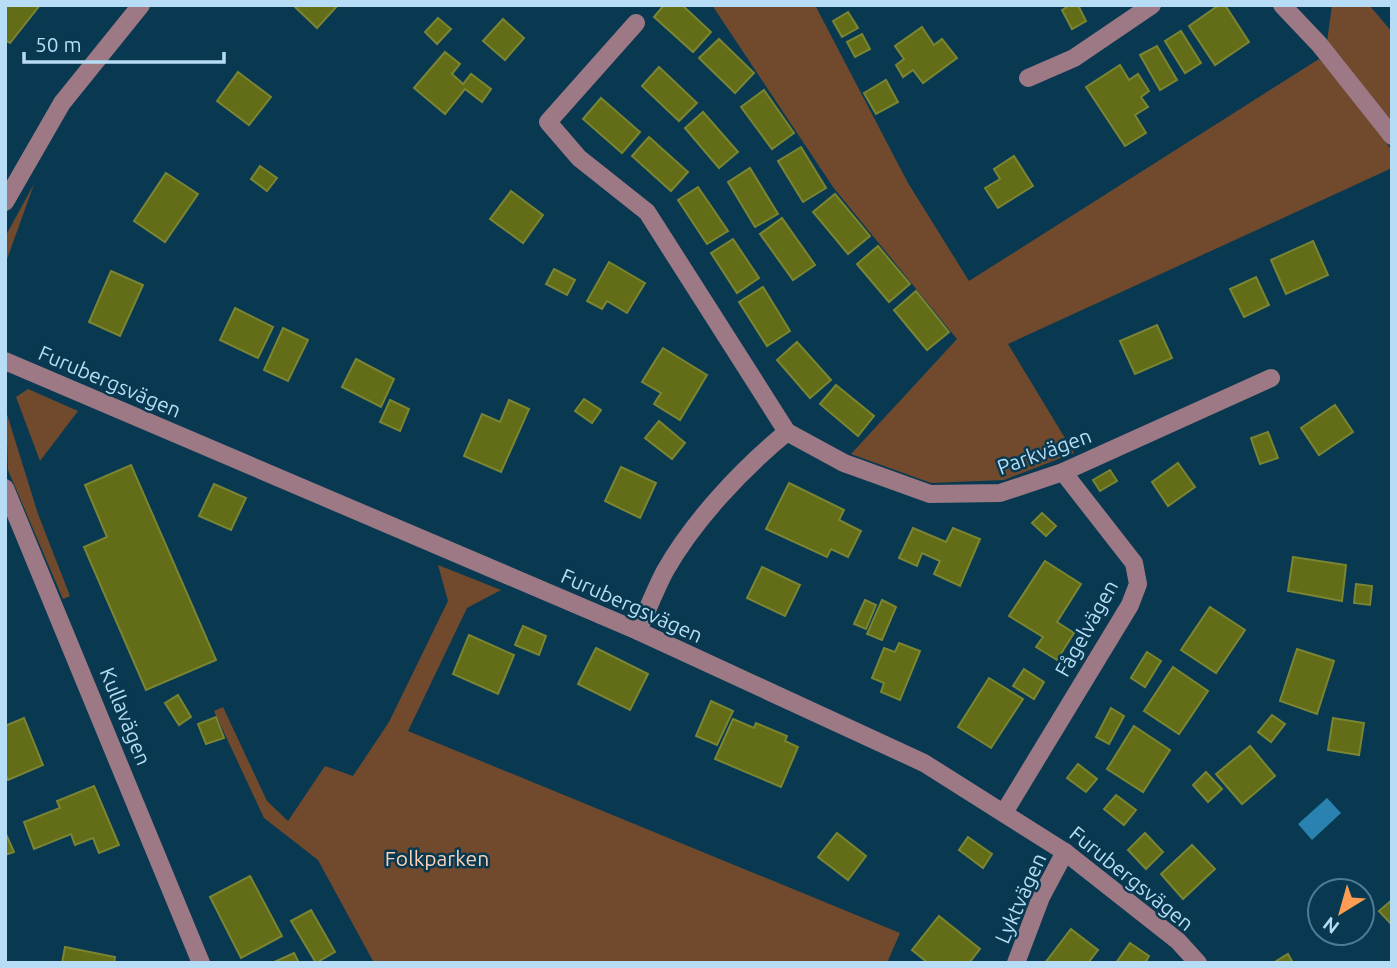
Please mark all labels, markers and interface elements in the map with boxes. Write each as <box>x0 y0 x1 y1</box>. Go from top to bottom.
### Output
scale bar <box>24 21 224 65</box>
text: 50 m <box>35 32 82 56</box>
street label: Furubergsvägen <box>35 340 185 422</box>
street label: Parkvägen <box>994 423 1094 479</box>
street label: Furubergsvägen <box>558 563 706 647</box>
street label: Fågelvägen <box>1050 575 1122 681</box>
street label: Kullavägen <box>96 664 156 768</box>
street label: Furubergsvägen <box>1065 821 1199 935</box>
park label: Folkparken <box>385 846 489 870</box>
street label: Lyktvägen <box>989 849 1051 947</box>
north arrow <box>1306 877 1376 947</box>
text: N <box>1318 913 1343 939</box>

